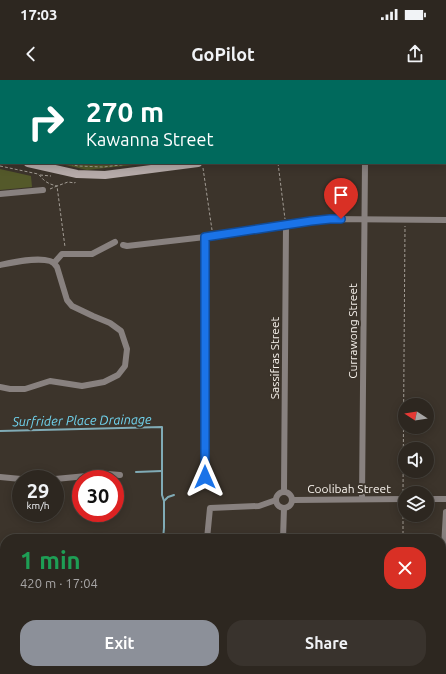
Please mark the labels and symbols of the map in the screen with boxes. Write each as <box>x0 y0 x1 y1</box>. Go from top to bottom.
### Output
pin <box>324 178 358 219</box>
street label: Currawong Street <box>346 283 359 379</box>
street label: Sassifras Street <box>268 316 281 399</box>
north arrow <box>398 398 434 434</box>
water label: Surfrider Place Drainage <box>11 412 152 429</box>
position arrow <box>184 456 226 498</box>
speed limit sign: 30 <box>72 470 124 522</box>
street label: Coolibah Street <box>307 482 391 495</box>

